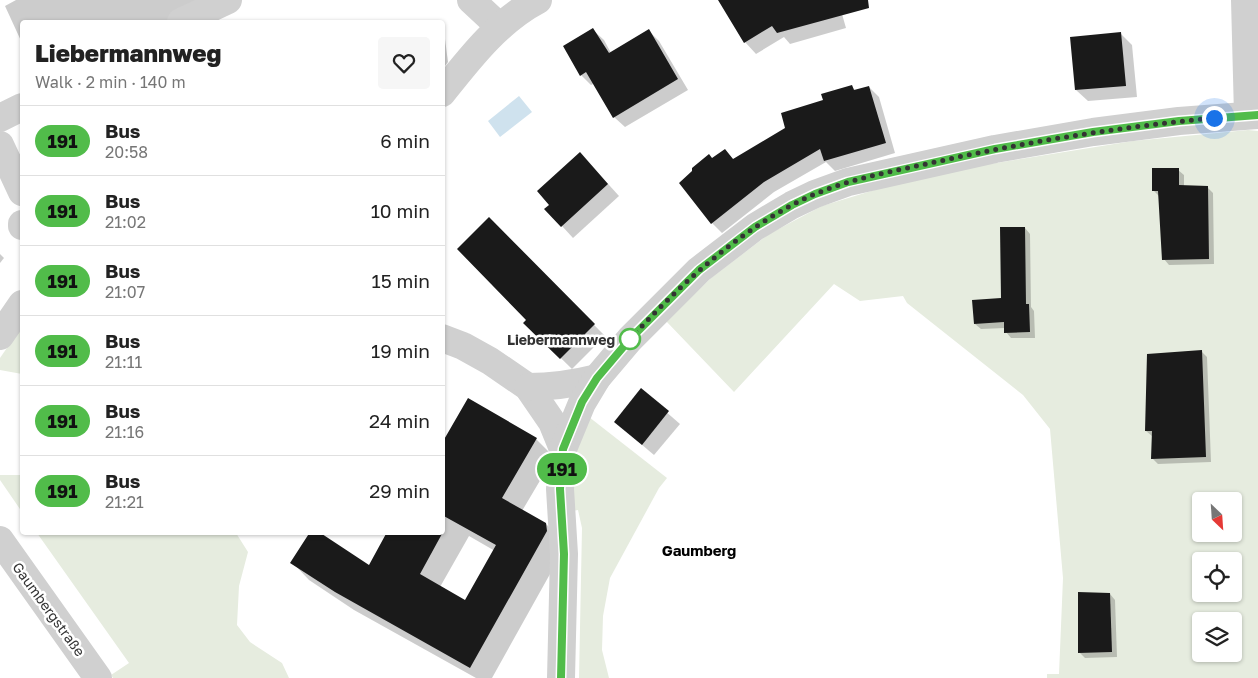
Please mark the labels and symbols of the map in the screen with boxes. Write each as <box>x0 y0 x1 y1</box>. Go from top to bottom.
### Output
your location <box>1202 106 1227 131</box>
marker: Liebermannweg <box>619 328 641 350</box>
place label: Liebermannweg <box>507 331 615 348</box>
line badge: 191 <box>533 453 591 485</box>
north arrow <box>1192 492 1242 542</box>
district label: Gaumberg <box>662 541 736 559</box>
street label: Gaumbergstraße <box>9 559 89 659</box>

